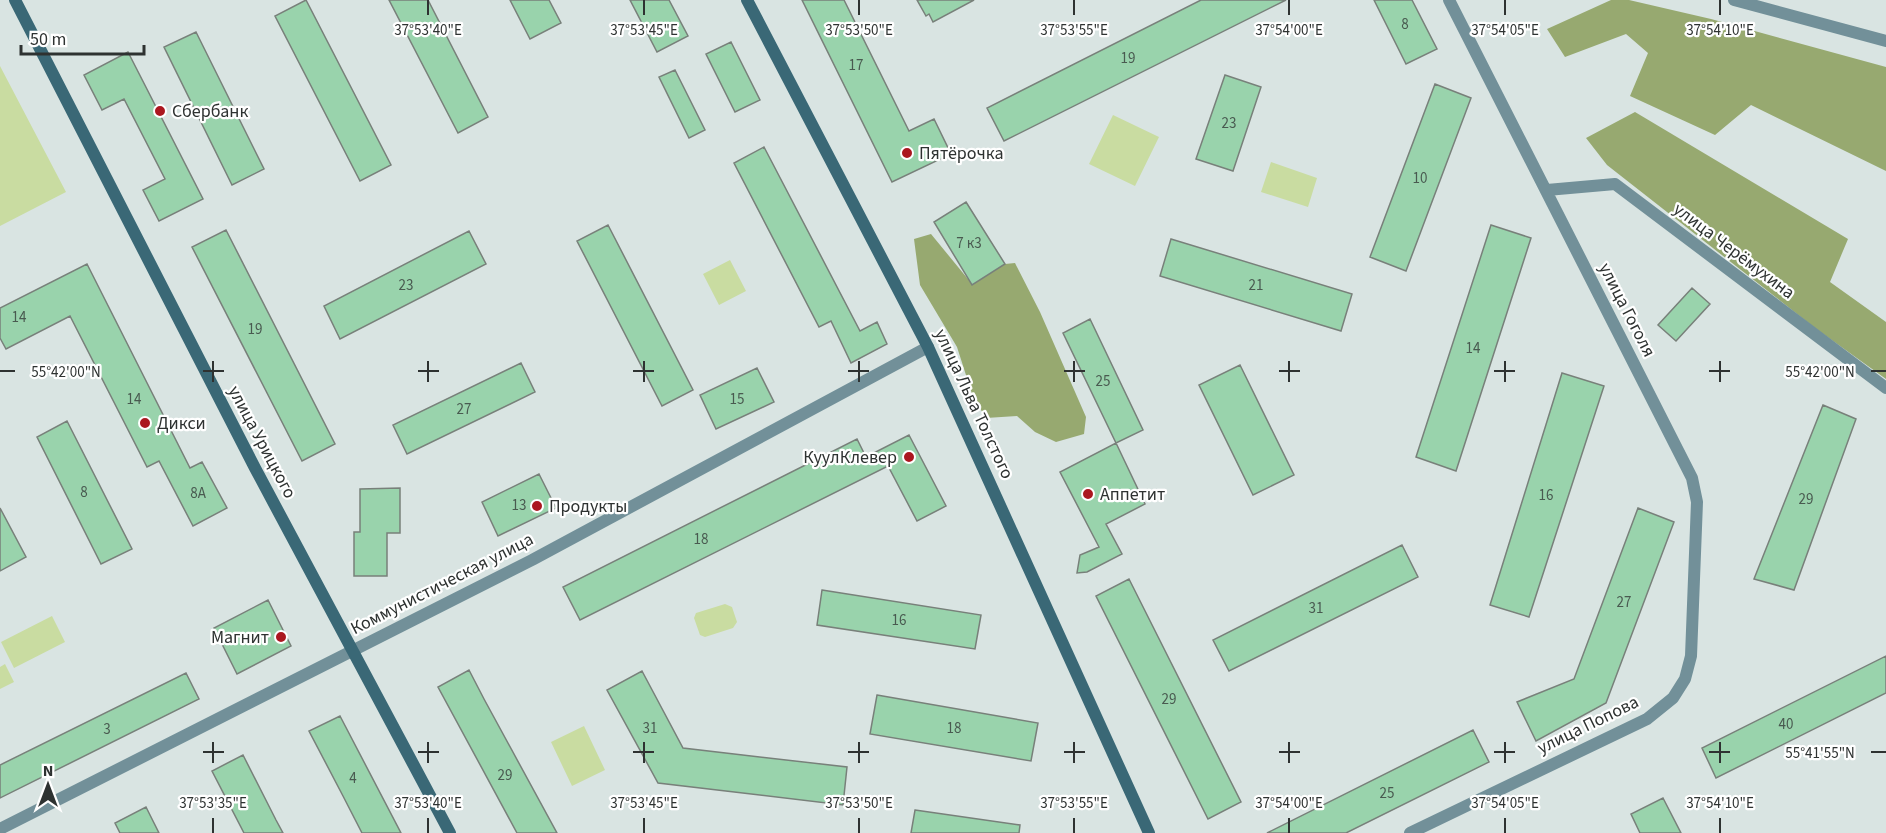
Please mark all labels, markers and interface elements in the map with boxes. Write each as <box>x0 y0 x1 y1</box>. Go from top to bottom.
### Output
house number: 8 <box>1401 14 1409 35</box>
scale bar <box>21 18 144 56</box>
text: 37°53'40"E <box>394 20 462 41</box>
text: 37°53'45"E <box>610 20 678 41</box>
text: 37°53'50"E <box>825 20 893 41</box>
text: 37°53'55"E <box>1040 20 1108 41</box>
text: 37°54'00"E <box>1255 20 1323 41</box>
text: 37°54'05"E <box>1471 20 1539 41</box>
text: 37°54'10"E <box>1686 20 1754 41</box>
text: 50 m <box>30 27 66 52</box>
house number: 19 <box>1121 48 1135 69</box>
house number: 17 <box>849 55 863 76</box>
place label: Сбербанк <box>172 99 248 124</box>
marker: Сбербанк <box>153 104 167 118</box>
house number: 23 <box>1222 113 1236 134</box>
place label: Пятёрочка <box>919 141 1004 166</box>
marker: Пятёрочка <box>900 146 914 160</box>
house number: 10 <box>1413 168 1427 189</box>
street label: улица Черёмухина <box>1668 197 1800 305</box>
house number: 7 к3 <box>956 233 982 254</box>
street label: улица Гоголя <box>1593 259 1661 361</box>
house number: 23 <box>399 275 413 296</box>
house number: 21 <box>1249 275 1263 296</box>
house number: 14 <box>12 307 27 328</box>
house number: 19 <box>248 319 262 340</box>
street label: улица Льва Толстого <box>928 325 1020 483</box>
house number: 14 <box>1466 338 1481 359</box>
text: 55°42'00"N <box>31 362 101 383</box>
text: 55°42'00"N <box>1785 362 1855 383</box>
house number: 25 <box>1096 371 1110 392</box>
street label: улица Урицкого <box>222 381 302 503</box>
house number: 14 <box>127 389 142 410</box>
house number: 15 <box>730 389 744 410</box>
house number: 27 <box>457 399 471 420</box>
place label: Дикси <box>157 411 206 436</box>
marker: Дикси <box>138 416 152 430</box>
place label: КуулКлевер <box>803 445 897 470</box>
marker: КуулКлевер <box>902 450 916 464</box>
house number: 8 <box>80 482 88 503</box>
place label: Аппетит <box>1100 482 1165 507</box>
house number: 8А <box>190 483 207 504</box>
house number: 16 <box>1539 485 1553 506</box>
marker: Аппетит <box>1081 487 1095 501</box>
house number: 29 <box>1799 489 1813 510</box>
place label: Продукты <box>549 494 627 519</box>
house number: 13 <box>512 495 526 516</box>
marker: Продукты <box>530 499 544 513</box>
street label: Коммунистическая улица <box>346 527 538 641</box>
house number: 18 <box>694 529 708 550</box>
house number: 27 <box>1617 592 1631 613</box>
house number: 31 <box>1309 598 1323 619</box>
house number: 16 <box>892 610 906 631</box>
place label: Магнит <box>211 625 269 650</box>
marker: Магнит <box>274 630 288 644</box>
house number: 29 <box>1162 689 1176 710</box>
street label: улица Попова <box>1533 690 1643 760</box>
house number: 40 <box>1779 714 1793 735</box>
house number: 31 <box>643 718 657 739</box>
house number: 18 <box>947 718 961 739</box>
house number: 3 <box>103 719 111 740</box>
text: 55°41'55"N <box>1785 743 1855 764</box>
north arrow <box>18 755 78 815</box>
text: N <box>43 760 53 782</box>
house number: 29 <box>498 765 512 786</box>
house number: 4 <box>349 768 357 789</box>
house number: 25 <box>1380 783 1394 804</box>
text: 37°53'35"E <box>179 793 247 814</box>
text: 37°53'40"E <box>394 793 462 814</box>
text: 37°53'45"E <box>610 793 678 814</box>
text: 37°53'50"E <box>825 793 893 814</box>
text: 37°53'55"E <box>1040 793 1108 814</box>
text: 37°54'00"E <box>1255 793 1323 814</box>
text: 37°54'05"E <box>1471 793 1539 814</box>
text: 37°54'10"E <box>1686 793 1754 814</box>

